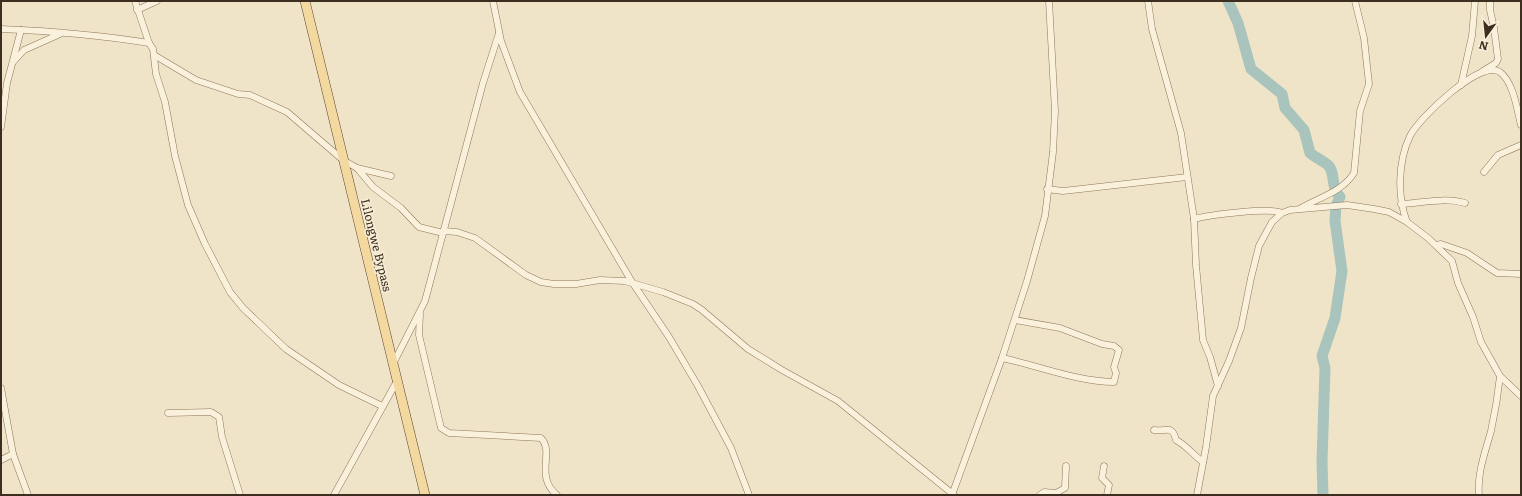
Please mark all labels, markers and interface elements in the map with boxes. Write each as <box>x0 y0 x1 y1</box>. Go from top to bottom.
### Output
north arrow <box>1466 16 1506 56</box>
text: N <box>1477 38 1490 56</box>
street label: Lilongwe Bypass <box>357 197 397 294</box>

